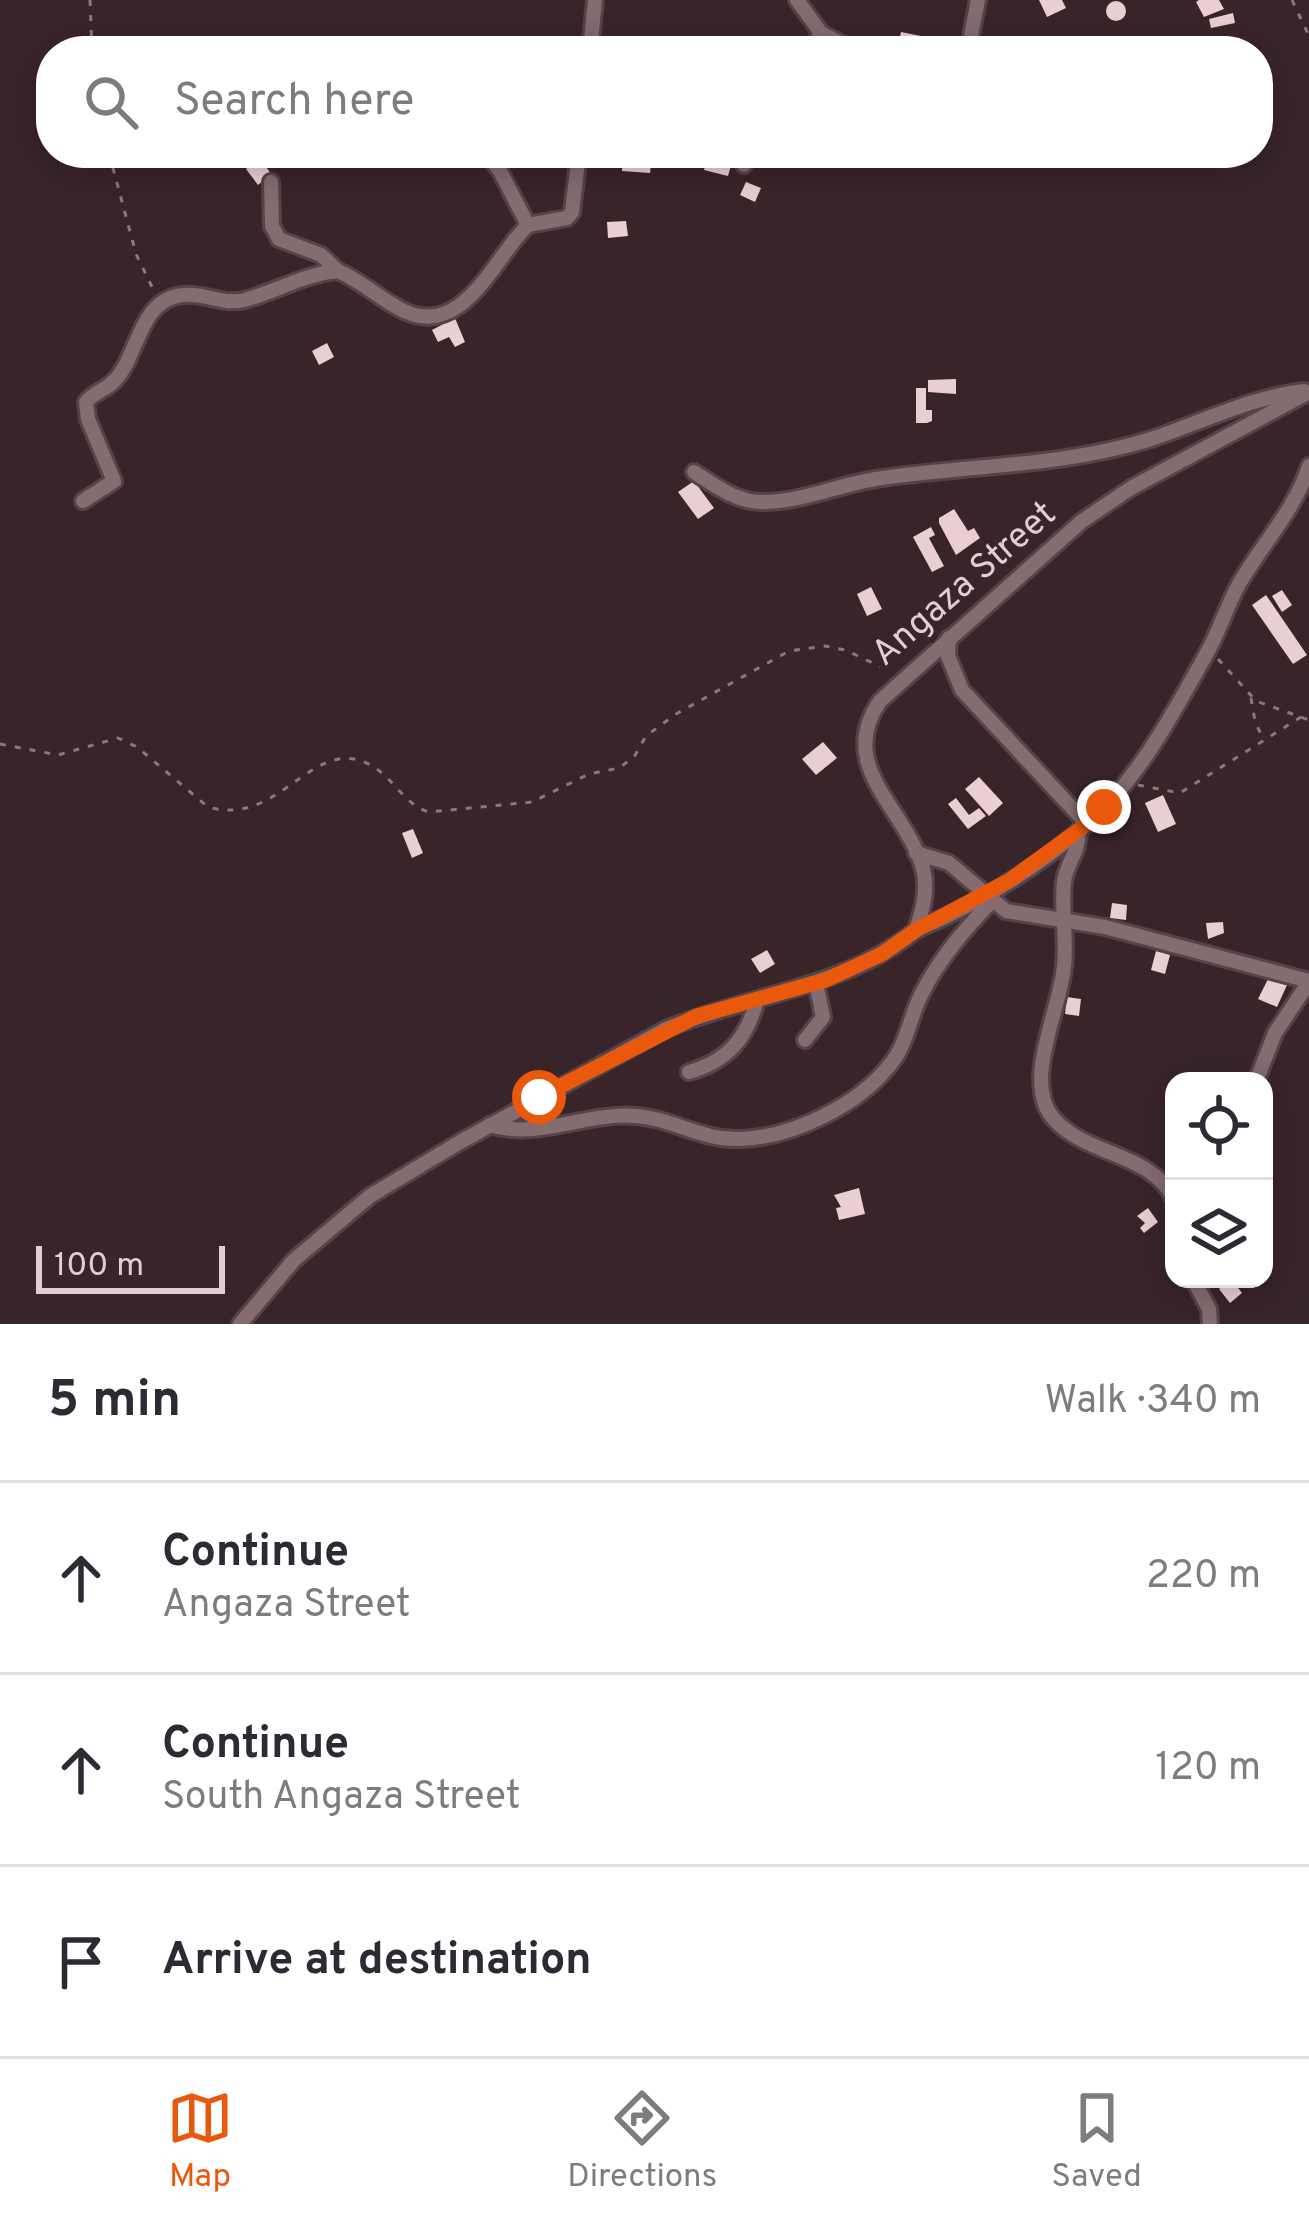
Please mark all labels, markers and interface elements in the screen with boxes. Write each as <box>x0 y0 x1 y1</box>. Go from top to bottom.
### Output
search box <box>36 36 1273 168</box>
icon: search <box>78 69 144 135</box>
text: Search here <box>174 74 414 131</box>
street label: Angaza Street <box>863 492 1067 678</box>
route end <box>1077 780 1131 834</box>
route start <box>512 1070 566 1124</box>
map controls <box>1165 1072 1273 1288</box>
button: locate <box>1165 1072 1273 1180</box>
button: layers <box>1165 1180 1273 1288</box>
scale bar <box>36 1240 225 1293</box>
text: 100 m <box>54 1246 144 1288</box>
text: 5 min <box>48 1370 181 1435</box>
text: Walk · 340 m <box>1045 1378 1261 1427</box>
text: Continue <box>162 1525 349 1582</box>
icon: ahead <box>48 1545 114 1611</box>
text: 220 m <box>1146 1553 1261 1602</box>
text: Angaza Street <box>162 1582 411 1631</box>
text: Continue <box>162 1717 349 1774</box>
icon: ahead <box>48 1737 114 1803</box>
text: 120 m <box>1155 1745 1261 1794</box>
text: South Angaza Street <box>162 1774 520 1823</box>
icon: arrive <box>48 1929 114 1995</box>
text: Arrive at destination <box>162 1933 592 1990</box>
tab: Map <box>167 2085 233 2199</box>
tab: Directions <box>567 2085 717 2199</box>
tab: Saved <box>1051 2085 1142 2199</box>

